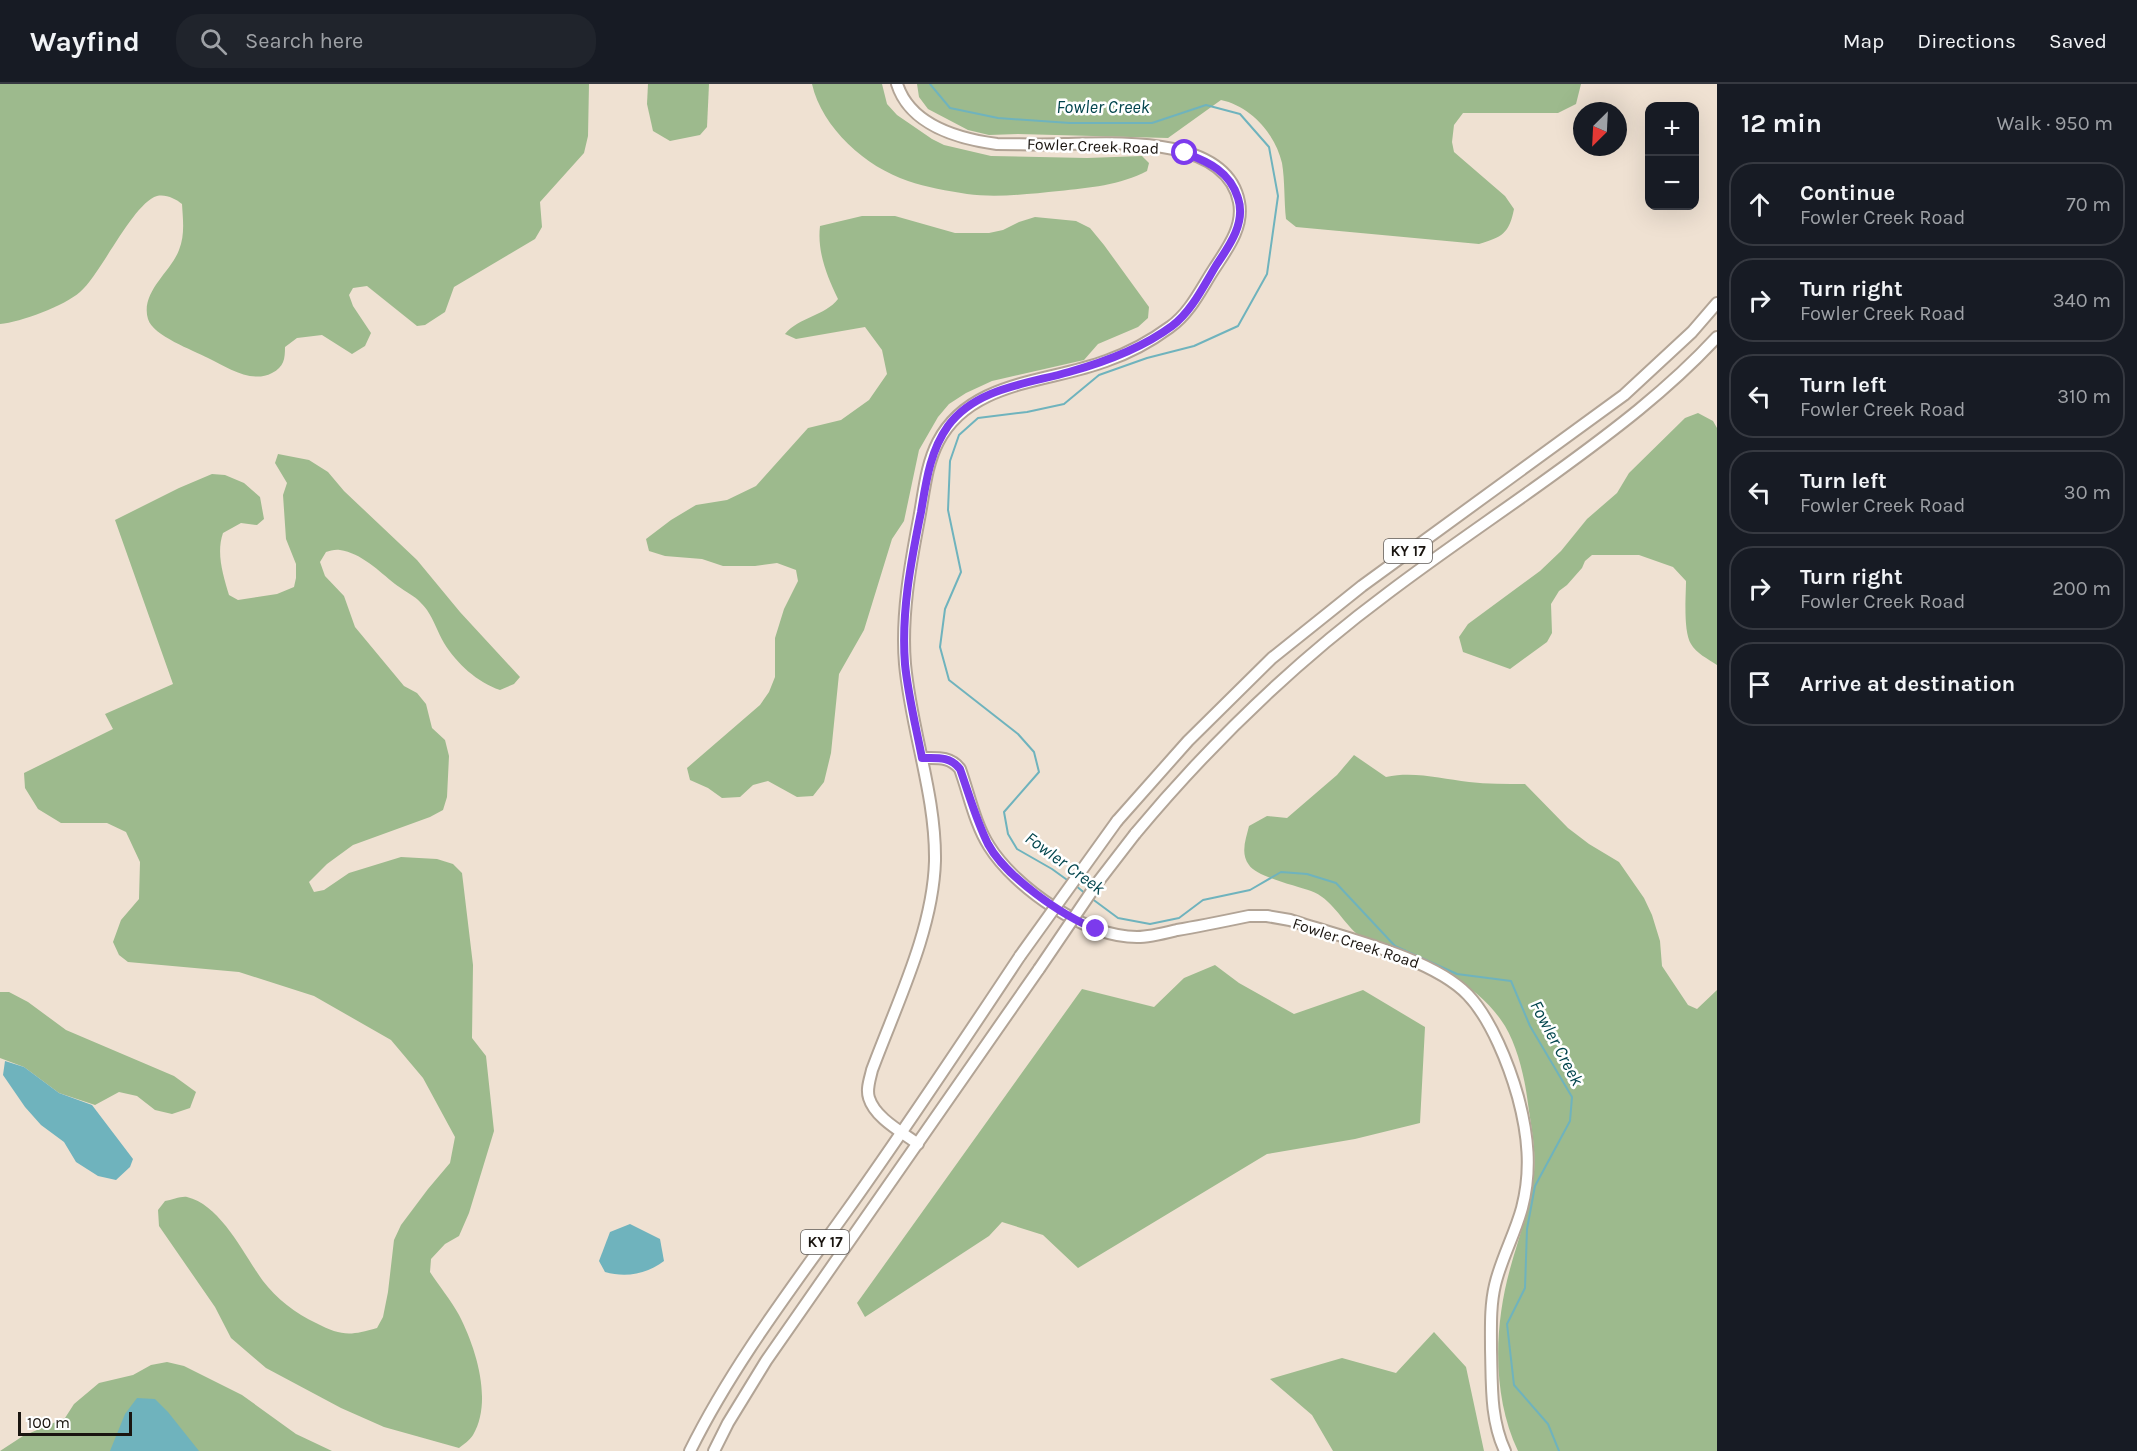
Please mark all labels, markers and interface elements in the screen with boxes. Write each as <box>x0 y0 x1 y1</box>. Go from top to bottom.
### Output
search box <box>176 14 596 68</box>
text: Wayfind <box>30 25 140 58</box>
icon: search <box>197 25 230 58</box>
text: Search here <box>245 28 363 54</box>
text: Map <box>1843 29 1884 53</box>
text: Directions <box>1917 29 2016 53</box>
text: Saved <box>2049 29 2107 53</box>
water label: Fowler Creek <box>1056 96 1151 118</box>
north arrow <box>1573 102 1627 156</box>
map controls <box>1645 102 1699 210</box>
button: + <box>1645 102 1699 156</box>
text: 12 min <box>1741 108 1822 139</box>
text: Walk · 950 m <box>1997 112 2113 135</box>
street label: Fowler Creek Road <box>1027 134 1159 158</box>
route start <box>1171 139 1197 165</box>
button: − <box>1645 156 1699 210</box>
text: Continue <box>1800 180 1895 206</box>
icon: ahead <box>1743 188 1776 221</box>
text: 70 m <box>2066 193 2111 216</box>
text: Fowler Creek Road <box>1800 206 1965 229</box>
text: Turn right <box>1800 276 1903 302</box>
icon: right <box>1743 284 1776 317</box>
text: 340 m <box>2053 289 2111 312</box>
text: Fowler Creek Road <box>1800 302 1965 325</box>
text: Turn left <box>1800 372 1887 398</box>
icon: left <box>1743 380 1776 413</box>
text: 310 m <box>2057 385 2111 408</box>
text: Fowler Creek Road <box>1800 398 1965 421</box>
text: Turn left <box>1800 468 1887 494</box>
icon: left <box>1743 476 1776 509</box>
text: 30 m <box>2064 481 2111 504</box>
text: Fowler Creek Road <box>1800 494 1965 517</box>
road number: KY 17 <box>1384 539 1432 563</box>
text: Turn right <box>1800 564 1903 590</box>
icon: right <box>1743 572 1776 605</box>
text: 200 m <box>2052 577 2111 600</box>
text: Fowler Creek Road <box>1800 590 1965 613</box>
icon: arrive <box>1743 668 1776 701</box>
text: Arrive at destination <box>1800 671 2015 697</box>
water label: Fowler Creek <box>1021 827 1110 900</box>
street label: Fowler Creek Road <box>1290 914 1422 972</box>
route end <box>1082 915 1108 941</box>
water label: Fowler Creek <box>1525 997 1589 1090</box>
road number: KY 17 <box>801 1230 849 1254</box>
scale bar <box>18 1409 132 1436</box>
text: 100 m <box>27 1413 70 1432</box>

